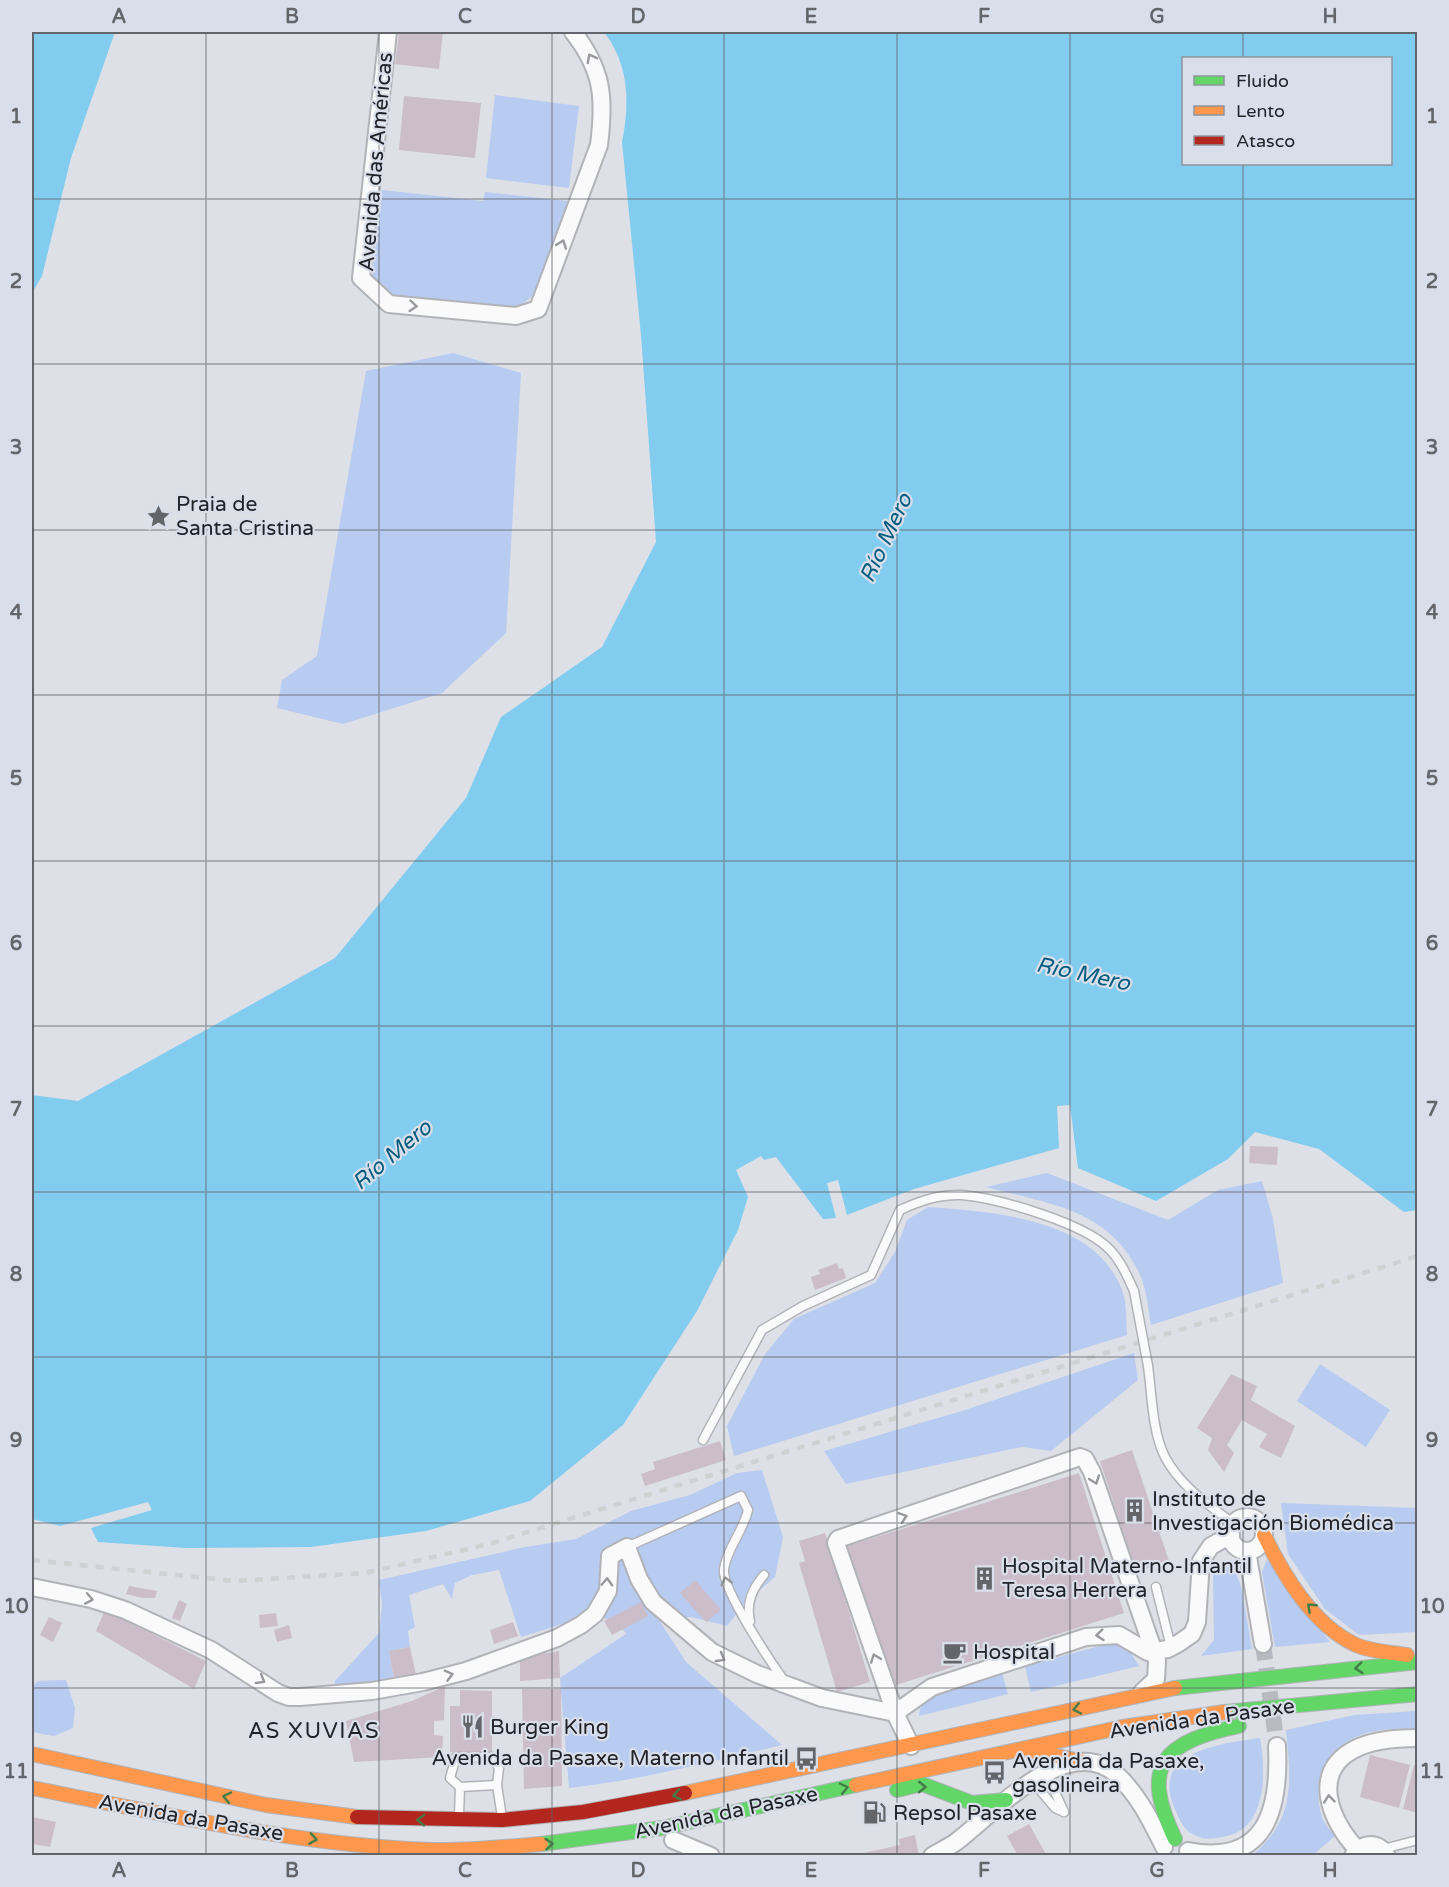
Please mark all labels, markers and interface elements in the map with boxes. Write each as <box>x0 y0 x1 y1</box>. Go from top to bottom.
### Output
text: A <box>112 5 127 29</box>
text: B <box>285 5 299 29</box>
text: C <box>458 5 472 29</box>
text: D <box>630 5 646 29</box>
text: E <box>805 5 818 29</box>
text: F <box>978 5 990 29</box>
text: G <box>1149 5 1165 29</box>
text: H <box>1322 5 1338 29</box>
street label: Avenida das Américas <box>354 51 398 273</box>
one-way arrow <box>587 54 598 65</box>
legend <box>1182 57 1392 165</box>
text: Fluido <box>1236 70 1289 92</box>
text: Lento <box>1236 100 1285 122</box>
text: 1 <box>10 105 22 129</box>
text: 1 <box>1426 105 1438 129</box>
text: Atasco <box>1236 130 1295 152</box>
one-way arrow <box>555 240 567 251</box>
text: 2 <box>10 270 22 294</box>
text: 2 <box>1426 270 1438 294</box>
one-way arrow <box>409 299 418 312</box>
text: 3 <box>10 436 22 460</box>
text: 3 <box>1426 436 1438 460</box>
water label: Río Mero <box>854 488 919 587</box>
place label: Praia de Santa Cristina <box>176 492 314 541</box>
place icon: Praia de Santa Cristina <box>145 503 171 529</box>
text: 4 <box>10 601 23 625</box>
text: 4 <box>1426 601 1439 625</box>
text: 5 <box>10 767 22 791</box>
text: 5 <box>1426 767 1438 791</box>
text: 6 <box>10 932 22 956</box>
text: 6 <box>1426 932 1438 956</box>
water label: Río Mero <box>1034 951 1134 997</box>
text: 7 <box>10 1098 22 1122</box>
text: 7 <box>1426 1098 1438 1122</box>
water label: Río Mero <box>347 1113 438 1196</box>
text: 8 <box>10 1263 22 1287</box>
text: 8 <box>1426 1263 1438 1287</box>
text: 9 <box>10 1429 22 1453</box>
text: 9 <box>1426 1429 1438 1453</box>
one-way arrow <box>1087 1474 1100 1485</box>
place label: Instituto de Investigación Biomédica <box>1152 1487 1394 1536</box>
building icon: Instituto de Investigación Biomédica <box>1121 1498 1147 1524</box>
one-way arrow <box>897 1512 907 1525</box>
place label: Hospital Materno-Infantil Teresa Herrera <box>1002 1554 1252 1603</box>
building icon: Hospital Materno-Infantil Teresa Herrera <box>971 1565 997 1591</box>
one-way arrow <box>721 1576 733 1587</box>
one-way arrow <box>601 1577 614 1586</box>
one-way arrow <box>84 1593 93 1605</box>
text: 10 <box>3 1595 29 1619</box>
text: 10 <box>1419 1595 1445 1619</box>
one-way arrow <box>1308 1603 1318 1614</box>
one-way arrow <box>1095 1628 1105 1641</box>
cafe icon: Hospital <box>942 1639 968 1665</box>
place label: Hospital <box>973 1640 1055 1665</box>
one-way arrow <box>715 1650 725 1662</box>
one-way arrow <box>870 1654 883 1664</box>
one-way arrow <box>1355 1662 1364 1674</box>
one-way arrow <box>443 1670 453 1683</box>
one-way arrow <box>255 1673 265 1685</box>
street label: Avenida da Pasaxe <box>1108 1694 1296 1744</box>
one-way arrow <box>1073 1702 1083 1715</box>
restaurant icon: Burger King <box>459 1714 485 1740</box>
place label: Burger King <box>490 1715 609 1740</box>
district label: AS XUVIAS <box>248 1718 380 1744</box>
bus stop icon: Avenida da Pasaxe, Materno Infantil <box>794 1745 820 1771</box>
place label: Avenida da Pasaxe, Materno Infantil <box>432 1746 789 1771</box>
place label: Avenida da Pasaxe, gasolineira <box>1012 1749 1205 1798</box>
text: 11 <box>3 1760 29 1784</box>
bus stop icon: Avenida da Pasaxe, gasolineira <box>981 1760 1007 1786</box>
text: 11 <box>1419 1760 1445 1784</box>
street label: Avenida da Pasaxe <box>632 1781 820 1845</box>
one-way arrow <box>918 1781 927 1793</box>
one-way arrow <box>839 1782 849 1795</box>
one-way arrow <box>672 1788 682 1801</box>
street label: Avenida da Pasaxe <box>97 1789 285 1847</box>
one-way arrow <box>223 1791 233 1804</box>
one-way arrow <box>1324 1795 1336 1804</box>
fuel station icon: Repsol Pasaxe <box>862 1800 888 1826</box>
place label: Repsol Pasaxe <box>893 1801 1037 1826</box>
one-way arrow <box>416 1814 425 1827</box>
one-way arrow <box>308 1832 318 1845</box>
one-way arrow <box>545 1838 554 1851</box>
text: A <box>112 1859 127 1883</box>
text: B <box>285 1859 299 1883</box>
text: C <box>458 1859 472 1883</box>
text: D <box>630 1859 646 1883</box>
text: E <box>805 1859 818 1883</box>
text: F <box>978 1859 990 1883</box>
text: G <box>1149 1859 1165 1883</box>
text: H <box>1322 1859 1338 1883</box>

